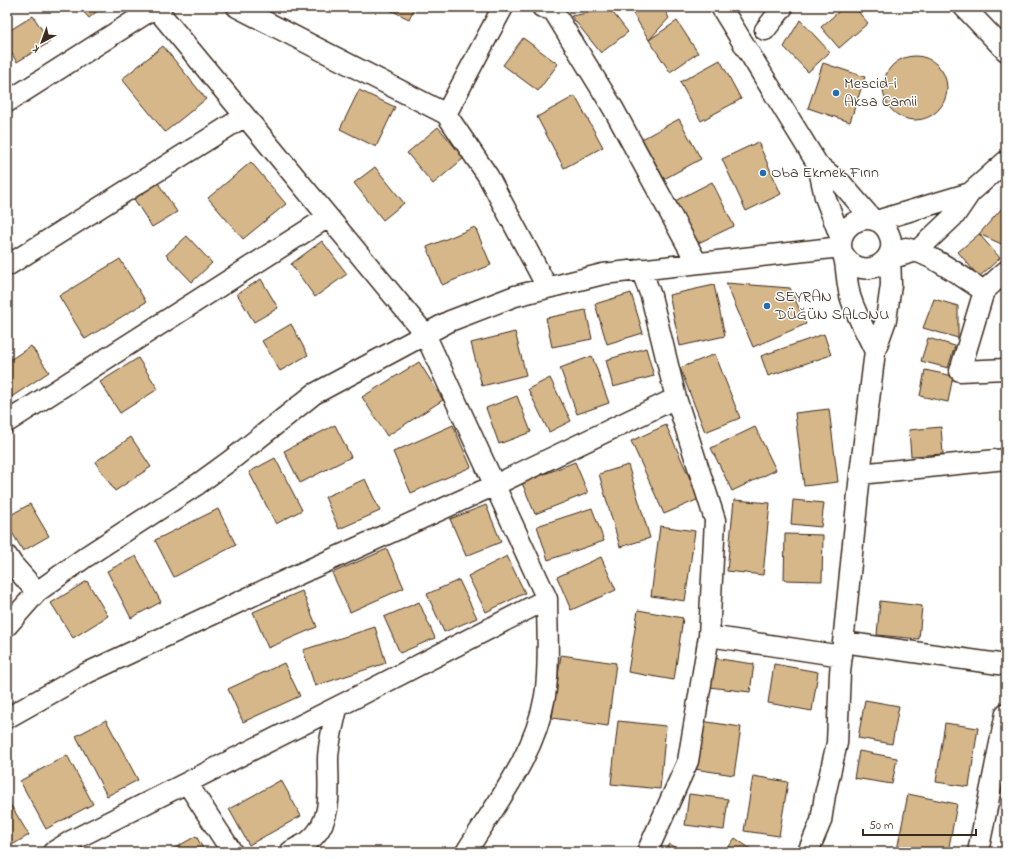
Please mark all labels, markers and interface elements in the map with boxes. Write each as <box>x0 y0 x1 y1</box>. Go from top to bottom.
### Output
north arrow <box>22 22 62 62</box>
text: K <box>28 41 43 57</box>
place label: Mescid-i Aksa Camii <box>844 72 917 114</box>
marker: Mescid-i Aksa Camii <box>831 88 841 98</box>
place label: Oba Ekmek Fırın <box>771 161 879 185</box>
marker: Oba Ekmek Fırın <box>758 168 768 178</box>
place label: SEYRAN DÜĞÜN SALONU <box>774 285 889 327</box>
marker: SEYRAN DÜĞÜN SALONU <box>762 301 772 311</box>
scale bar <box>863 811 976 837</box>
text: 50 m <box>869 817 893 835</box>

